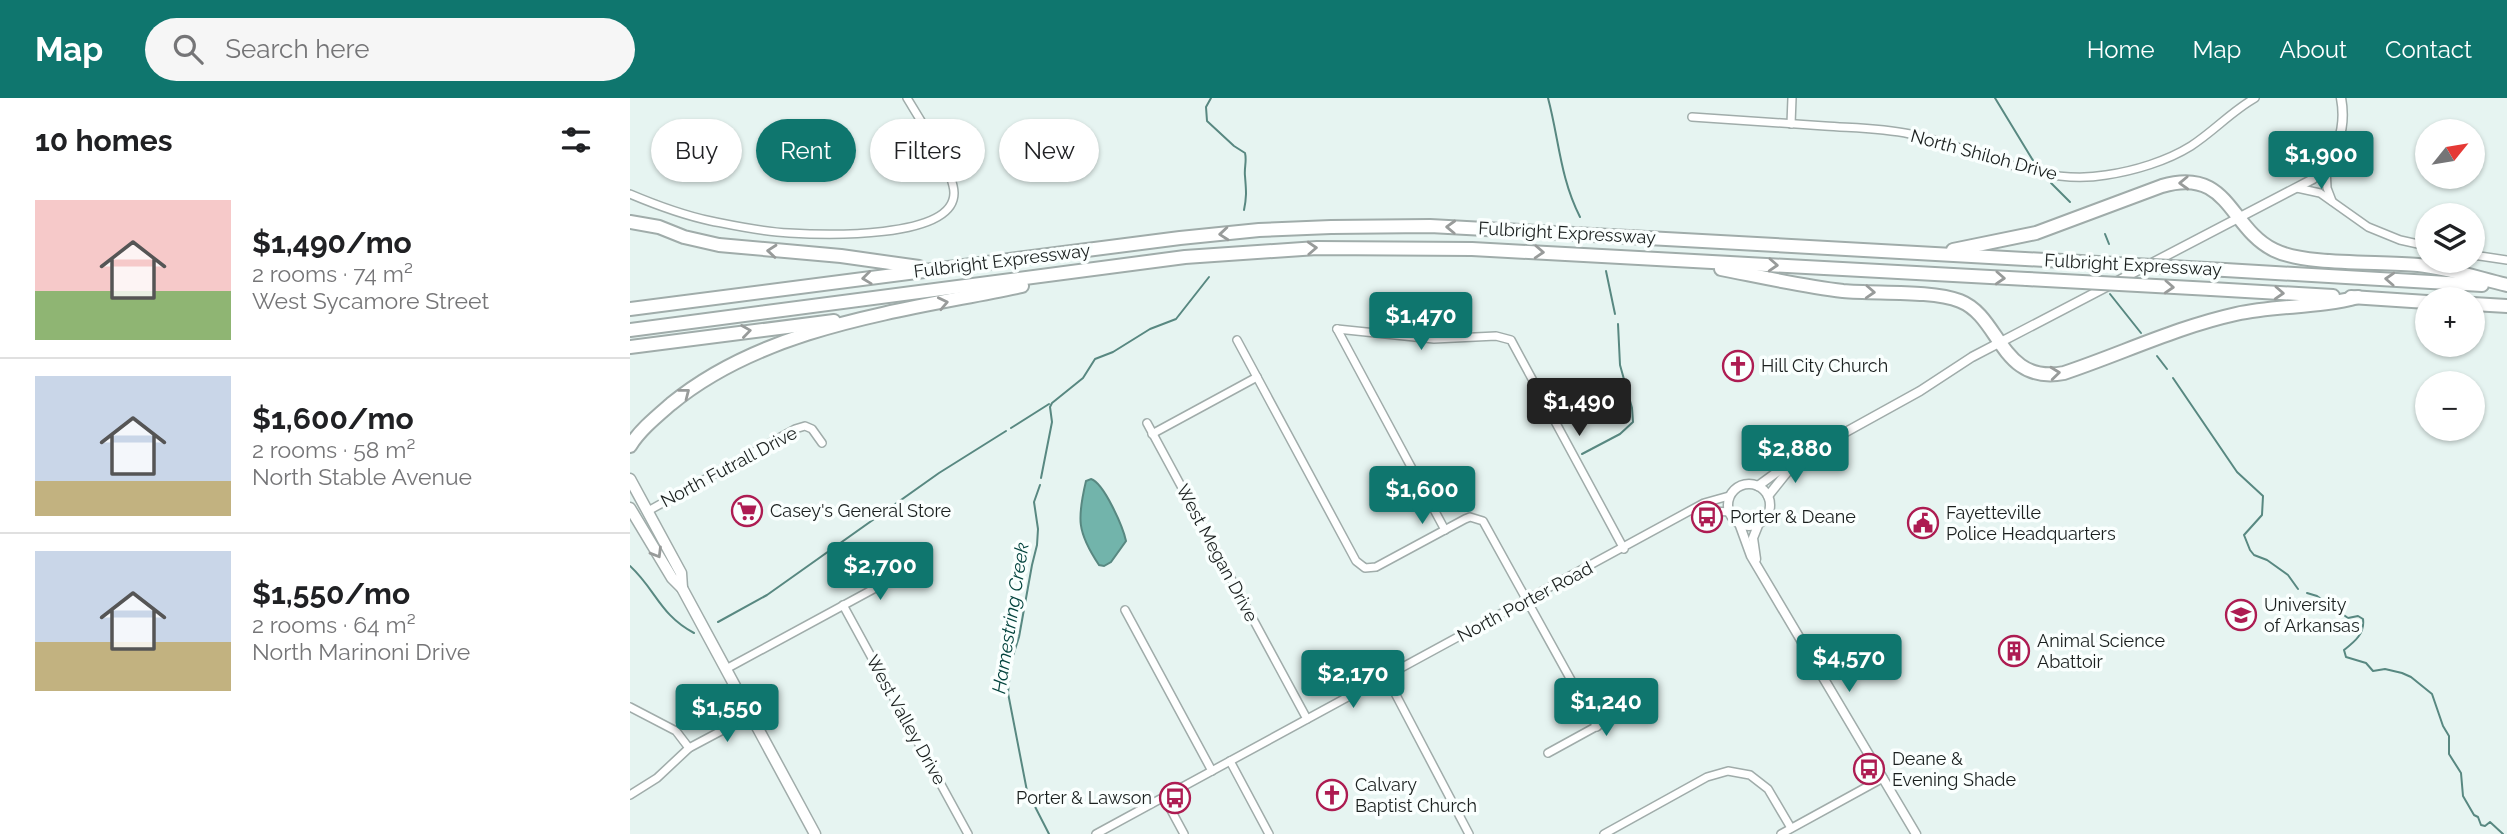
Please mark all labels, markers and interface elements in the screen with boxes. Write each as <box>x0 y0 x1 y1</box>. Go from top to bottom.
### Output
search box <box>145 18 635 81</box>
text: Map <box>35 30 103 69</box>
icon: search <box>169 30 207 68</box>
text: Search here <box>225 34 370 64</box>
text: Home <box>2087 35 2155 64</box>
text: Map <box>2193 35 2241 64</box>
text: About <box>2279 35 2347 64</box>
text: Contact <box>2385 35 2472 64</box>
chip: Buy <box>651 119 742 182</box>
chip: Rent <box>756 119 856 182</box>
chip: Filters <box>870 119 985 182</box>
chip: New <box>999 119 1099 182</box>
north arrow <box>2415 119 2485 189</box>
map controls <box>2415 119 2485 441</box>
icon: filters <box>557 121 595 159</box>
text: 10 homes <box>35 123 172 158</box>
street label: North Shiloh Drive <box>1909 125 2060 184</box>
pin: $1,900 <box>2264 132 2378 191</box>
text: $1,900 <box>2284 140 2358 167</box>
one-way arrow <box>2178 175 2189 190</box>
button: layers <box>2415 203 2485 273</box>
street label: Fulbright Expressway <box>1478 217 1657 248</box>
one-way arrow <box>1445 220 1456 235</box>
text: $1,490/mo <box>252 225 412 260</box>
one-way arrow <box>1218 226 1229 241</box>
icon: home <box>91 228 175 312</box>
street label: Fulbright Expressway <box>912 239 1092 282</box>
one-way arrow <box>1307 241 1318 256</box>
one-way arrow <box>767 244 778 259</box>
one-way arrow <box>1534 245 1545 260</box>
street label: Fulbright Expressway <box>2044 249 2223 280</box>
one-way arrow <box>1768 258 1779 273</box>
text: 2 rooms · 74 m² <box>252 260 413 287</box>
one-way arrow <box>1995 270 2006 285</box>
one-way arrow <box>861 271 872 286</box>
one-way arrow <box>2384 272 2395 287</box>
one-way arrow <box>2163 279 2174 294</box>
one-way arrow <box>1864 285 1875 300</box>
one-way arrow <box>2273 285 2284 300</box>
text: West Sycamore Street <box>252 287 489 314</box>
button: + <box>2415 287 2485 357</box>
pin: $1,470 <box>1364 292 1478 352</box>
one-way arrow <box>937 296 949 311</box>
text: $1,470 <box>1385 301 1457 328</box>
one-way arrow <box>740 324 752 339</box>
church icon: Hill City Church <box>1721 349 1755 383</box>
place label: Hill City Church <box>1761 355 1888 376</box>
one-way arrow <box>2050 366 2061 381</box>
button: − <box>2415 371 2485 441</box>
pin: $1,490 <box>1522 378 1636 438</box>
text: $1,490 <box>1543 387 1615 414</box>
one-way arrow <box>677 389 689 402</box>
text: $1,600/mo <box>252 401 414 436</box>
icon: home <box>91 404 175 488</box>
street label: North Futrall Drive <box>657 422 801 511</box>
pin: $2,880 <box>1738 426 1852 485</box>
text: $2,880 <box>1758 434 1832 461</box>
text: 2 rooms · 58 m² <box>252 436 415 463</box>
text: North Stable Avenue <box>252 463 472 490</box>
pin: $1,600 <box>1365 466 1479 526</box>
text: $1,600 <box>1385 475 1459 502</box>
street label: West Megan Drive <box>1172 480 1263 625</box>
supermarket icon: Casey's General Store <box>730 494 764 528</box>
place label: Casey's General Store <box>770 500 952 521</box>
bus stop icon: Porter & Deane <box>1690 500 1724 534</box>
place label: Fayetteville Police Headquarters <box>1946 502 2116 544</box>
place label: Porter & Deane <box>1730 506 1856 527</box>
public building icon: Fayetteville Police Headquarters <box>1906 506 1940 540</box>
water label: Hamestring Creek <box>987 541 1033 695</box>
pin: $2,700 <box>823 542 937 602</box>
one-way arrow <box>649 546 662 559</box>
text: $2,700 <box>843 551 917 578</box>
street label: North Porter Road <box>1454 557 1596 646</box>
text: $1,550/mo <box>252 576 410 611</box>
icon: home <box>91 579 175 663</box>
place label: University of Arkansas <box>2264 594 2360 636</box>
school or university icon: University of Arkansas <box>2224 598 2258 632</box>
text: 2 rooms · 64 m² <box>252 611 416 638</box>
place label: Animal Science Abattoir <box>2037 630 2165 672</box>
pin: $4,570 <box>1792 634 1906 694</box>
building icon: Animal Science Abattoir <box>1997 634 2031 668</box>
text: North Marinoni Drive <box>252 638 470 665</box>
text: $4,570 <box>1813 643 1885 670</box>
pin: $2,170 <box>1296 650 1410 710</box>
street label: West Valley Drive <box>862 651 951 789</box>
text: $2,170 <box>1317 659 1389 686</box>
pin: $1,240 <box>1549 678 1663 738</box>
pin: $1,550 <box>670 684 784 744</box>
text: $1,240 <box>1570 687 1642 714</box>
text: $1,550 <box>692 693 762 720</box>
place label: Deane & Evening Shade <box>1892 748 2016 790</box>
bus stop icon: Deane & Evening Shade <box>1852 752 1886 786</box>
place label: Calvary Baptist Church <box>1355 774 1477 816</box>
church icon: Calvary Baptist Church <box>1315 778 1349 812</box>
bus stop icon: Porter & Lawson <box>1158 781 1192 815</box>
place label: Porter & Lawson <box>1016 787 1152 808</box>

